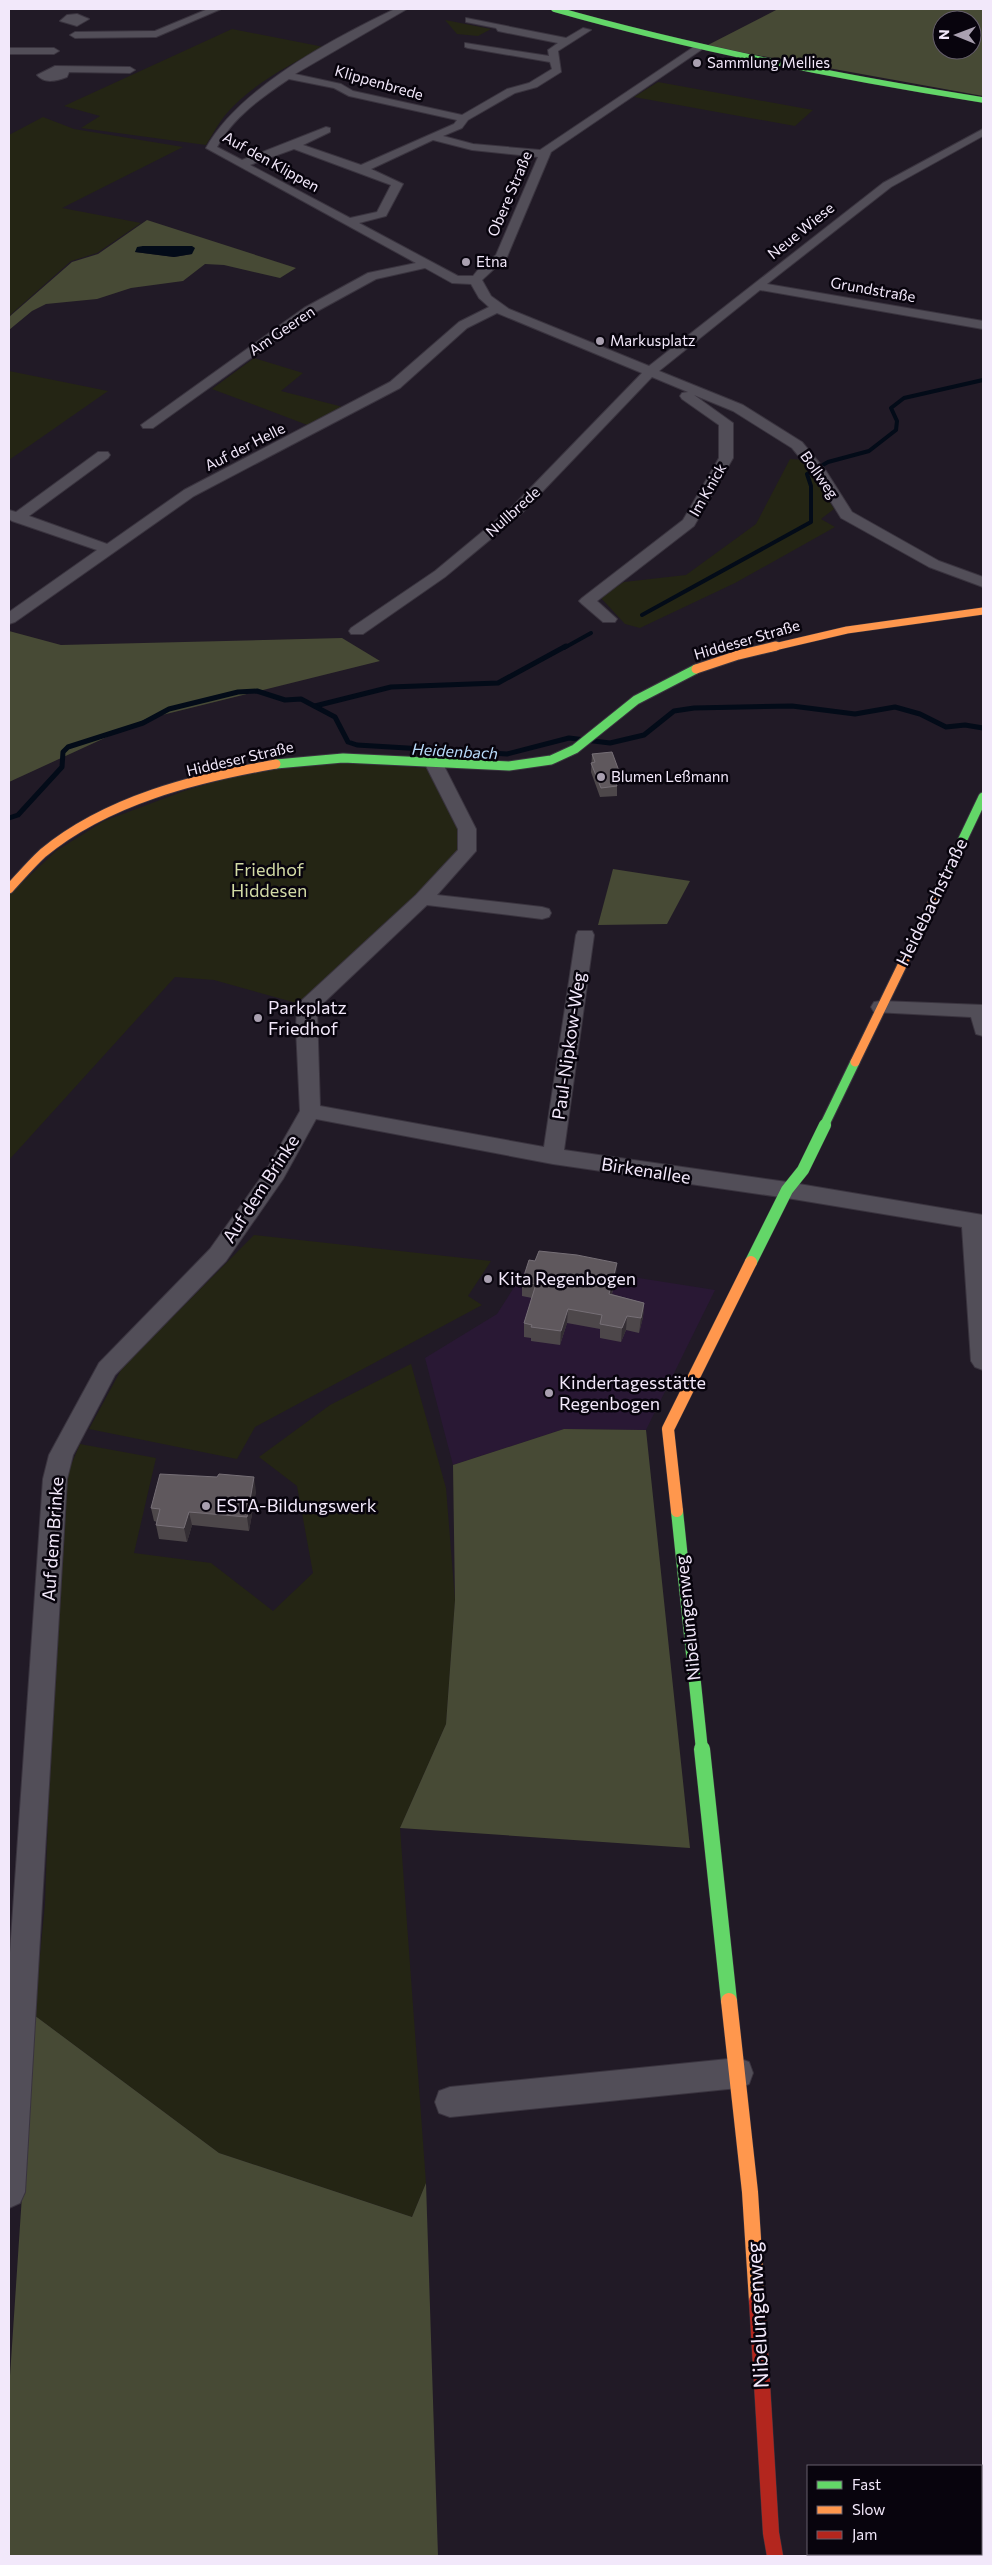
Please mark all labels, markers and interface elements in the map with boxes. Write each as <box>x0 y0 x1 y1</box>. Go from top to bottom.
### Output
north arrow <box>932 10 982 60</box>
text: N <box>935 29 952 40</box>
place label: Sammlung Mellies <box>707 53 830 71</box>
marker: Sammlung Mellies <box>691 57 703 69</box>
street label: Klippenbrede <box>333 61 426 103</box>
street label: Auf den Klippen <box>220 127 323 195</box>
street label: Obere Straße <box>483 148 535 239</box>
street label: Neue Wiese <box>764 198 837 262</box>
place label: Etna <box>476 252 507 270</box>
marker: Etna <box>460 256 472 268</box>
street label: Grundstraße <box>829 273 917 305</box>
street label: Am Geeren <box>245 302 318 359</box>
place label: Markusplatz <box>610 331 696 349</box>
marker: Markusplatz <box>594 335 606 347</box>
street label: Auf der Helle <box>201 418 288 474</box>
street label: Bollweg <box>797 447 843 502</box>
street label: Im Knick <box>685 460 729 519</box>
street label: Nullbrede <box>482 482 543 540</box>
street label: Hiddeser Straße <box>692 615 802 663</box>
street label: Hiddeser Straße <box>184 737 295 779</box>
water label: Heidenbach <box>411 739 499 762</box>
place label: Blumen Leßmann <box>611 767 729 785</box>
marker: Blumen Leßmann <box>595 771 607 783</box>
street label: Heidebachstraße <box>891 834 971 969</box>
park label: Friedhof Hiddesen <box>231 858 307 901</box>
street label: Paul-Nipkow-Weg <box>547 970 589 1121</box>
place label: Parkplatz Friedhof <box>268 996 347 1039</box>
marker: Parkplatz Friedhof <box>252 1012 264 1024</box>
street label: Auf dem Brinke <box>217 1130 303 1247</box>
street label: Birkenallee <box>600 1152 692 1188</box>
place label: Kita Regenbogen <box>498 1267 636 1289</box>
marker: Kita Regenbogen <box>482 1273 494 1285</box>
place label: Kindertagesstätte Regenbogen <box>559 1371 706 1414</box>
marker: Kindertagesstätte Regenbogen <box>543 1387 555 1399</box>
street label: Auf dem Brinke <box>37 1476 67 1602</box>
place label: ESTA-Bildungswerk <box>216 1494 377 1516</box>
marker: ESTA-Bildungswerk <box>200 1500 212 1512</box>
street label: Nibelungenweg <box>669 1554 705 1682</box>
street label: Nibelungenweg <box>740 2241 773 2389</box>
legend <box>807 2465 982 2555</box>
text: Fast <box>852 2475 881 2493</box>
text: Slow <box>852 2500 885 2518</box>
text: Jam <box>852 2525 877 2543</box>

